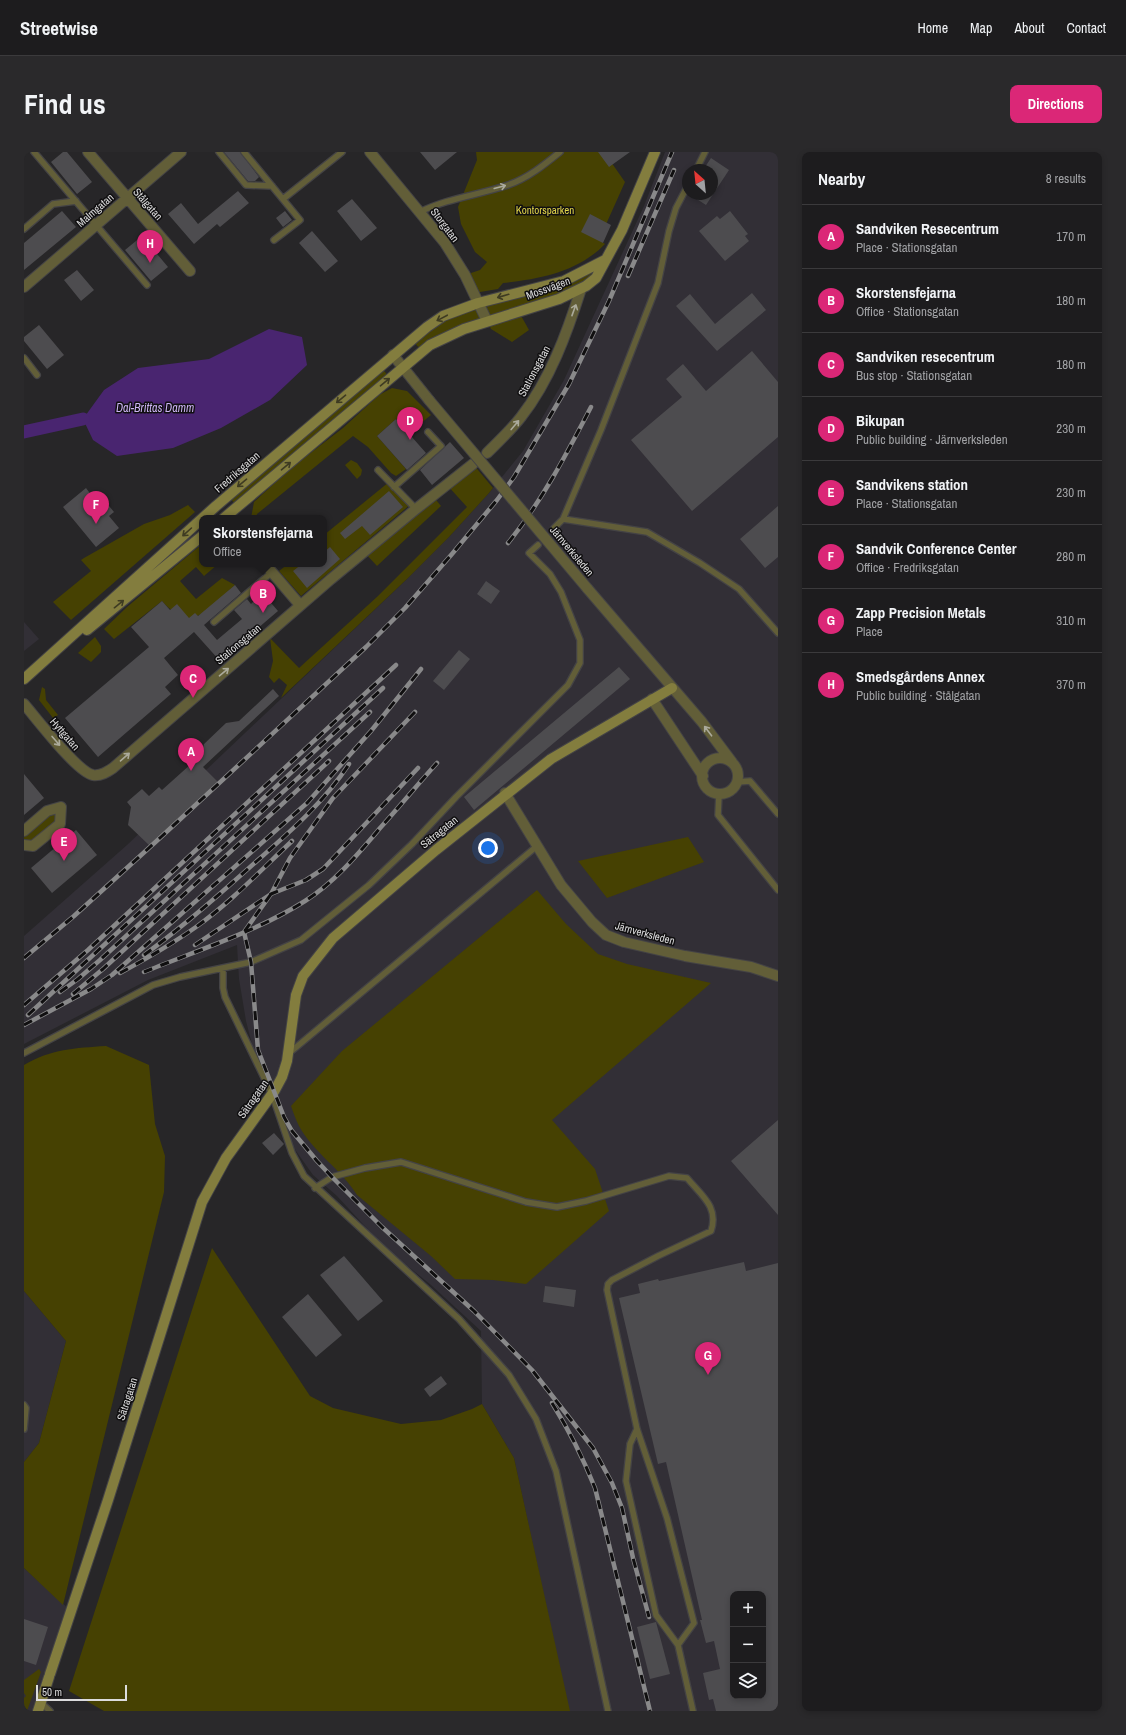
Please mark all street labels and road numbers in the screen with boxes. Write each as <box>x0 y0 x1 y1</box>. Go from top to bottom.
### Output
street label: Stålgatan <box>130 185 166 223</box>
street label: Malmgatan <box>74 190 116 230</box>
street label: Storgatan <box>428 205 462 245</box>
street label: Mossvägen <box>524 274 572 302</box>
street label: Stationsgatan <box>515 343 553 399</box>
street label: Fredriksgatan <box>211 448 263 496</box>
street label: Järnverksleden <box>547 523 597 579</box>
street label: Stationsgatan <box>212 621 264 667</box>
street label: Hyttgatan <box>47 715 83 753</box>
street label: Sätragatan <box>417 813 461 851</box>
street label: Järnverksleden <box>614 918 676 948</box>
street label: Sätragatan <box>235 1077 271 1121</box>
street label: Sätragatan <box>114 1376 140 1422</box>

